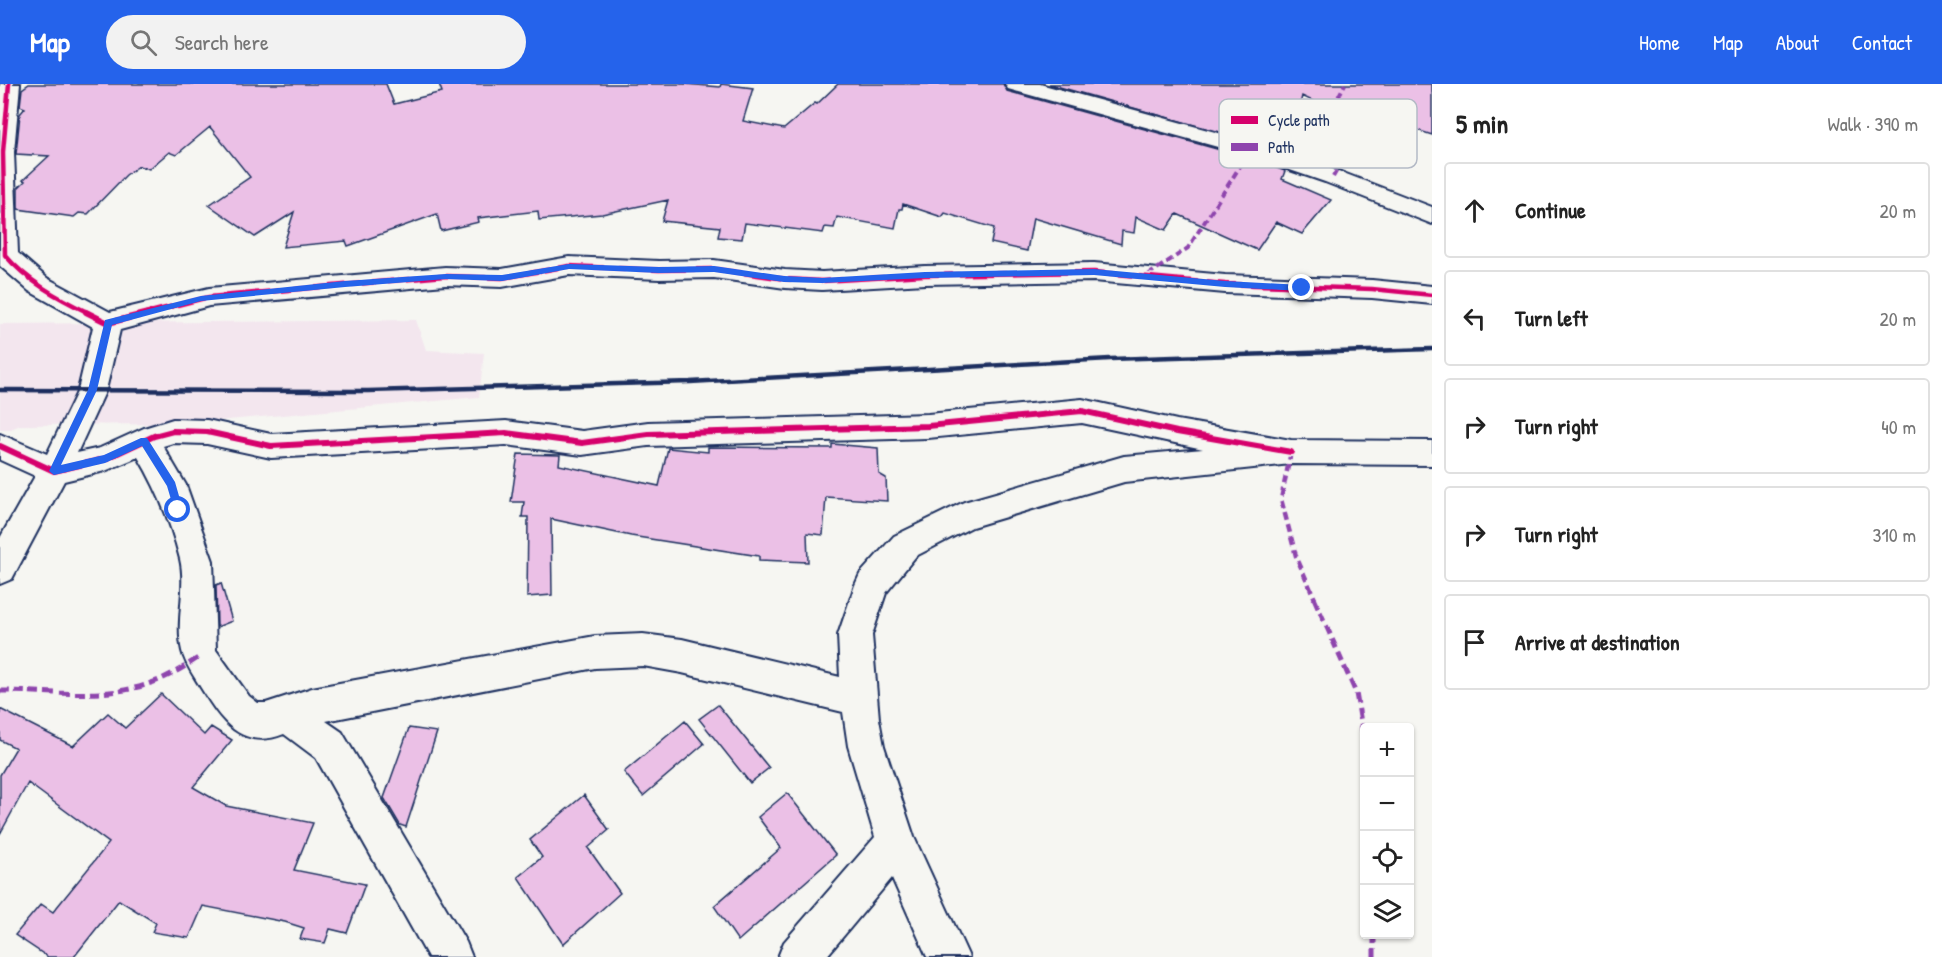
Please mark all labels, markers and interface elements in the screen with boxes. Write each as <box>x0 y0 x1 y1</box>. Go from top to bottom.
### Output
search box <box>106 15 526 69</box>
text: Map <box>30 23 70 61</box>
icon: search <box>127 26 160 59</box>
text: Search here <box>175 27 269 57</box>
text: Home <box>1639 28 1680 57</box>
text: Map <box>1713 28 1743 57</box>
text: About <box>1776 28 1819 57</box>
text: Contact <box>1852 28 1912 57</box>
legend <box>1219 99 1417 168</box>
text: 5 min <box>1456 106 1508 141</box>
text: Cycle path <box>1268 109 1330 131</box>
text: Walk · 390 m <box>1828 110 1918 137</box>
text: Path <box>1268 136 1294 158</box>
icon: ahead <box>1458 194 1491 227</box>
text: Continue <box>1515 195 1586 225</box>
text: 20 m <box>1879 197 1916 224</box>
route end <box>1288 274 1314 300</box>
icon: left <box>1458 302 1491 335</box>
text: Turn left <box>1515 303 1588 333</box>
text: 20 m <box>1879 305 1916 332</box>
icon: right <box>1458 410 1491 443</box>
text: Turn right <box>1515 411 1598 441</box>
text: 40 m <box>1881 413 1916 440</box>
route start <box>164 496 190 522</box>
icon: right <box>1458 518 1491 551</box>
text: Turn right <box>1515 519 1598 549</box>
text: 310 m <box>1873 521 1916 548</box>
icon: arrive <box>1458 626 1491 659</box>
text: Arrive at destination <box>1515 627 1680 657</box>
map controls <box>1360 723 1414 939</box>
button: + <box>1360 723 1414 777</box>
button: − <box>1360 777 1414 831</box>
button: locate <box>1360 831 1414 885</box>
button: layers <box>1360 885 1414 939</box>

